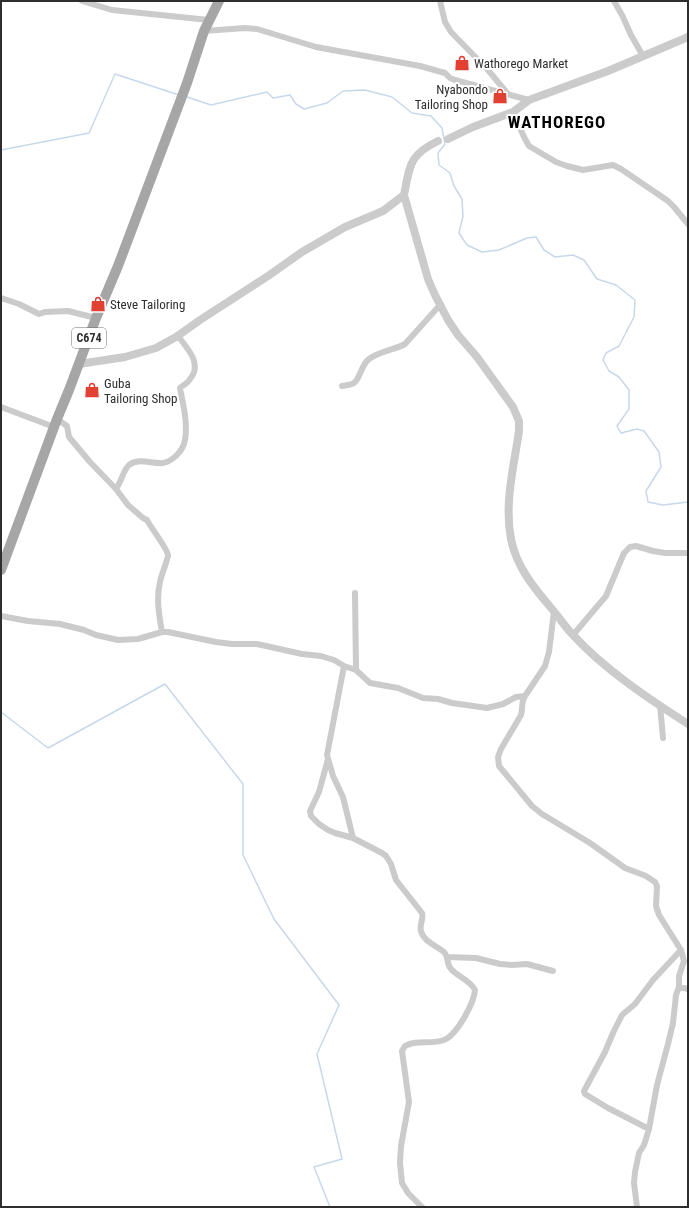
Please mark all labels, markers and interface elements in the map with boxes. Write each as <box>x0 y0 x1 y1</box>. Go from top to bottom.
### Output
shop icon: Wathorego Market <box>453 54 471 72</box>
place label: Wathorego Market <box>474 56 568 71</box>
place label: Nyabondo Tailoring Shop <box>415 82 488 112</box>
shop icon: Nyabondo Tailoring Shop <box>491 87 509 105</box>
district label: WATHOREGO <box>508 112 606 132</box>
shop icon: Steve Tailoring <box>89 295 107 313</box>
place label: Steve Tailoring <box>110 297 185 312</box>
road number: C674 <box>72 328 106 348</box>
place label: Guba Tailoring Shop <box>104 376 177 406</box>
shop icon: Guba Tailoring Shop <box>83 381 101 399</box>

